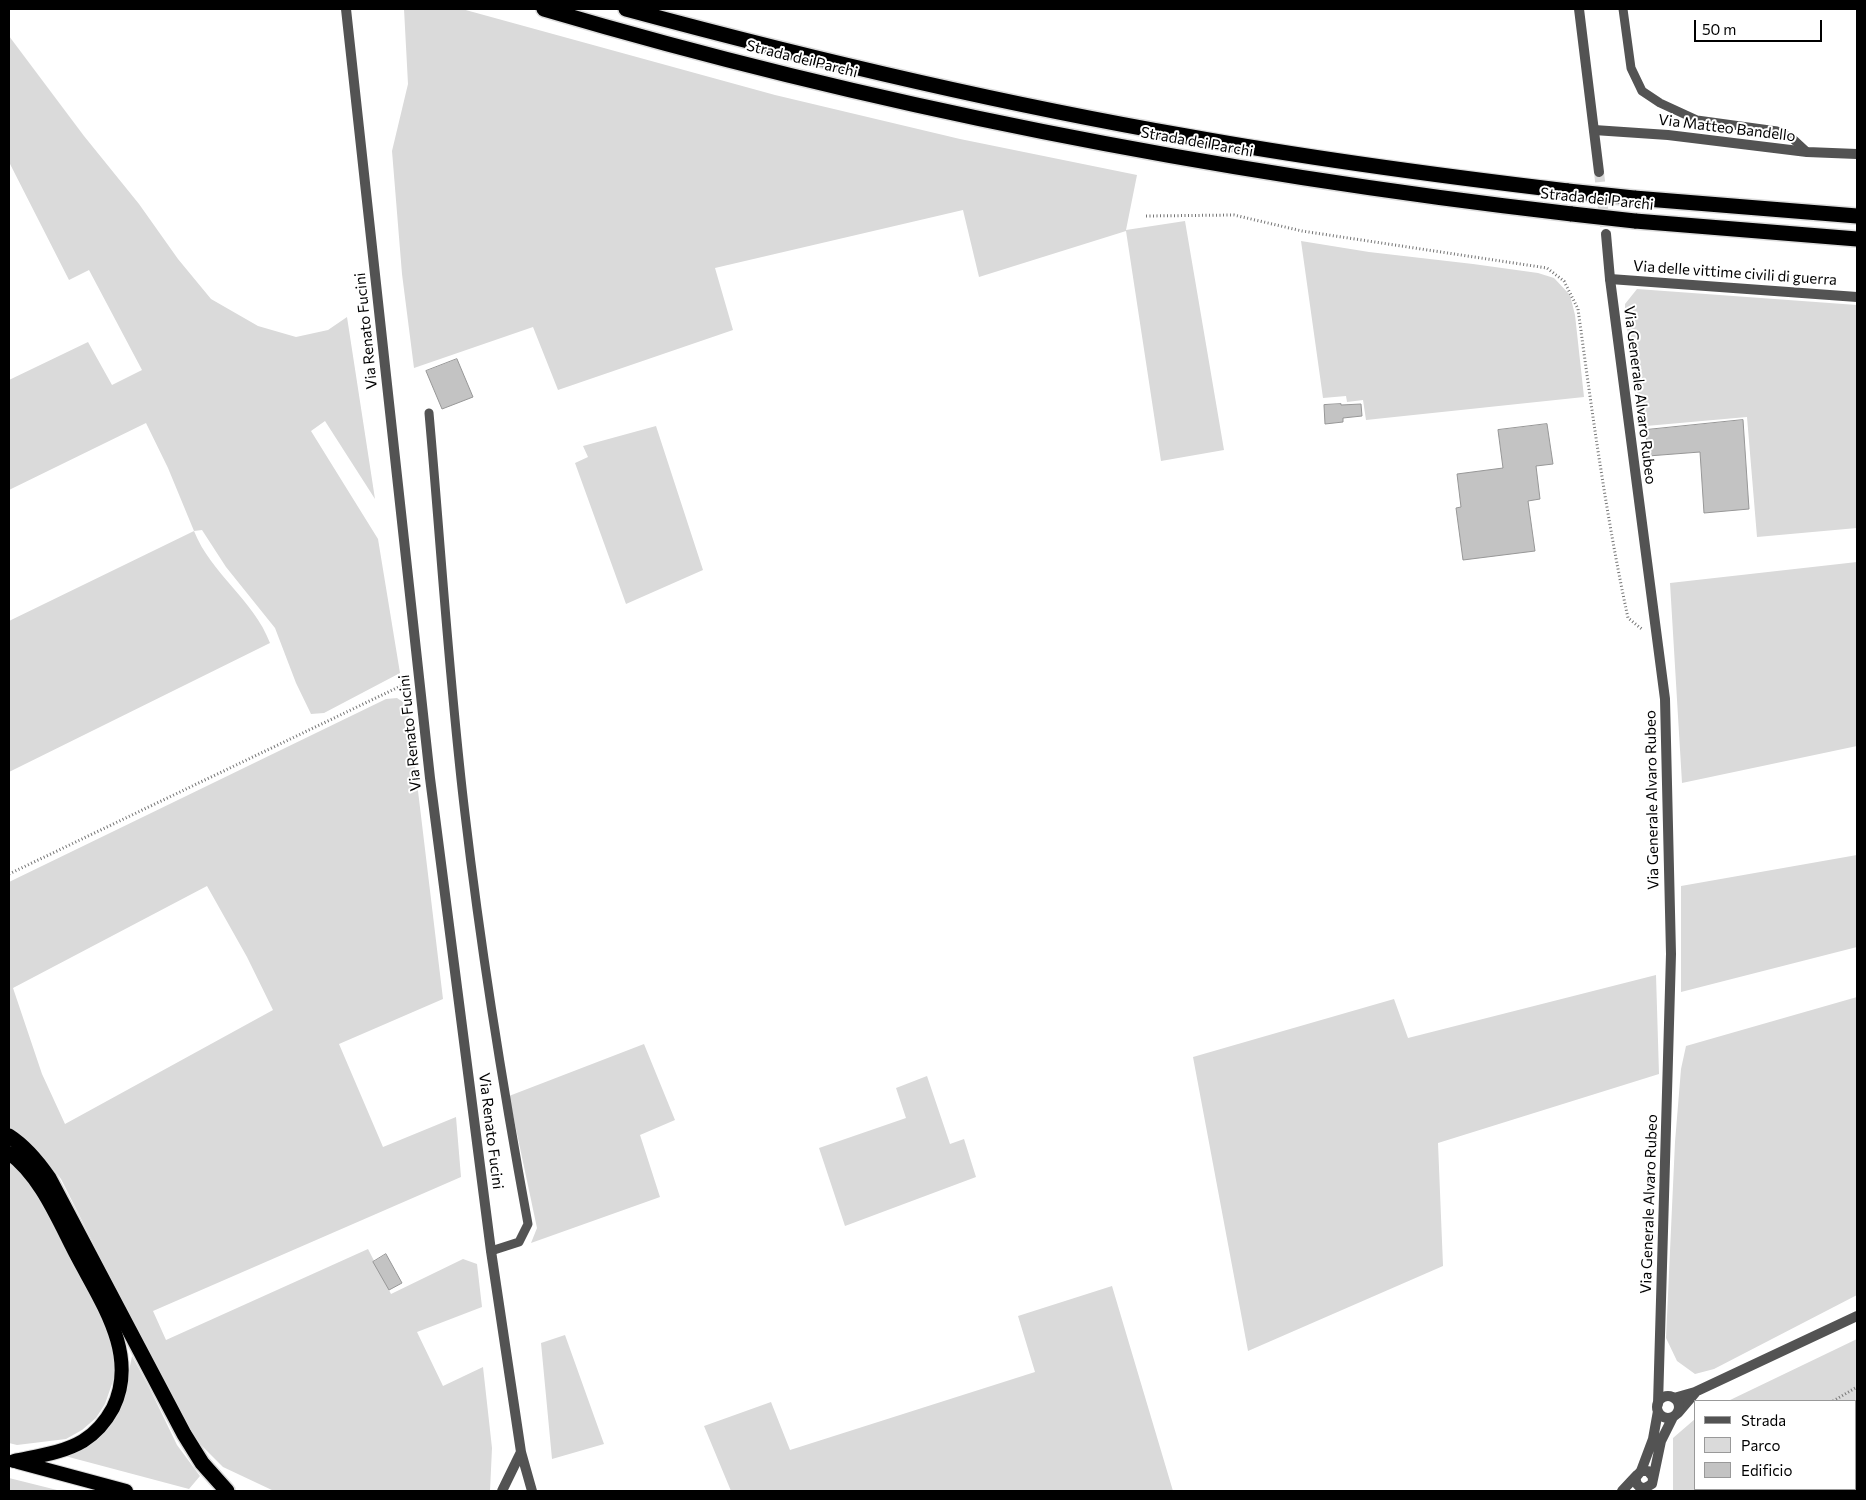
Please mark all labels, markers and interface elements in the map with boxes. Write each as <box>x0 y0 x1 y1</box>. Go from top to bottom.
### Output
scale bar <box>1696 10 1824 42</box>
text: 50 m <box>1702 20 1736 38</box>
street label: Strada dei Parchi <box>745 36 859 82</box>
street label: Via Matteo Bandello <box>1657 111 1797 145</box>
street label: Strada dei Parchi <box>1139 123 1255 161</box>
street label: Strada dei Parchi <box>1539 184 1655 214</box>
street label: Via delle vittime civili di guerra <box>1632 257 1838 289</box>
street label: Via Renato Fucini <box>351 272 381 390</box>
street label: Via Generale Alvaro Rubeo <box>1620 305 1660 485</box>
street label: Via Renato Fucini <box>395 674 425 792</box>
street label: Via Generale Alvaro Rubeo <box>1641 710 1663 890</box>
street label: Via Renato Fucini <box>475 1072 507 1190</box>
street label: Via Generale Alvaro Rubeo <box>1637 1114 1661 1294</box>
legend <box>1694 1400 1856 1490</box>
text: Strada <box>1741 1411 1786 1429</box>
text: Parco <box>1741 1436 1780 1454</box>
text: Edificio <box>1741 1461 1792 1479</box>

